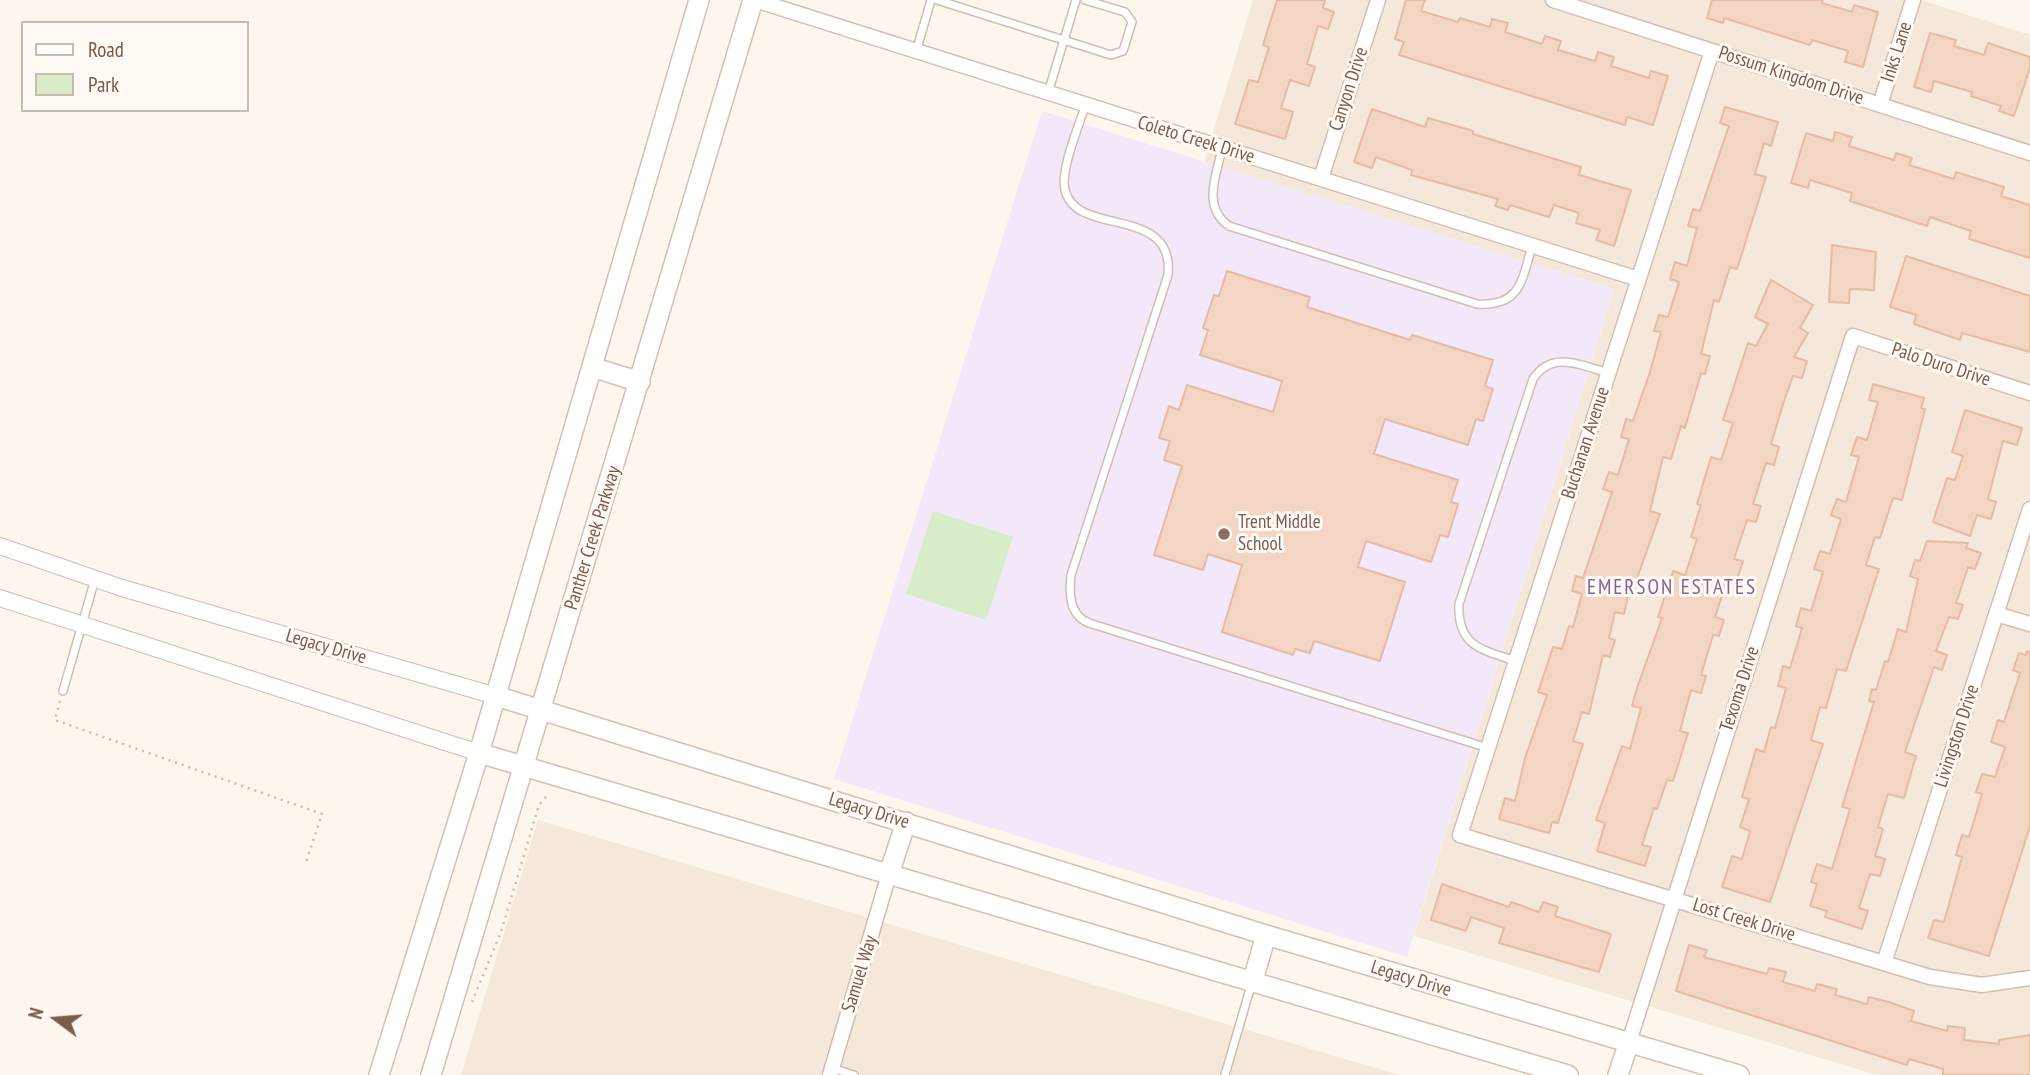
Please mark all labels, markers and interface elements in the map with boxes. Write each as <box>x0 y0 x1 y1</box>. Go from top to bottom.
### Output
street label: Inks Lane <box>1877 19 1917 85</box>
legend <box>21 21 248 112</box>
text: Road <box>88 36 124 63</box>
street label: Possum Kingdom Drive <box>1716 42 1866 110</box>
street label: Canyon Drive <box>1325 44 1373 134</box>
text: Park <box>88 71 119 98</box>
street label: Coleto Creek Drive <box>1135 111 1257 169</box>
street label: Palo Duro Drive <box>1889 338 1993 392</box>
street label: Buchanan Avenue <box>1557 384 1615 502</box>
street label: Panther Creek Parkway <box>560 463 626 613</box>
place label: Trent Middle School <box>1238 512 1320 556</box>
marker: Trent Middle School <box>1216 526 1232 542</box>
district label: EMERSON ESTATES <box>1589 575 1755 601</box>
street label: Legacy Drive <box>283 625 369 669</box>
street label: Texoma Drive <box>1716 644 1764 734</box>
street label: Livingston Drive <box>1930 682 1984 790</box>
street label: Legacy Drive <box>826 788 912 834</box>
street label: Lost Creek Drive <box>1690 894 1798 946</box>
street label: Samuel Way <box>837 933 883 1015</box>
street label: Legacy Drive <box>1368 956 1454 1002</box>
north arrow <box>21 984 91 1054</box>
text: N <box>23 1005 49 1021</box>

